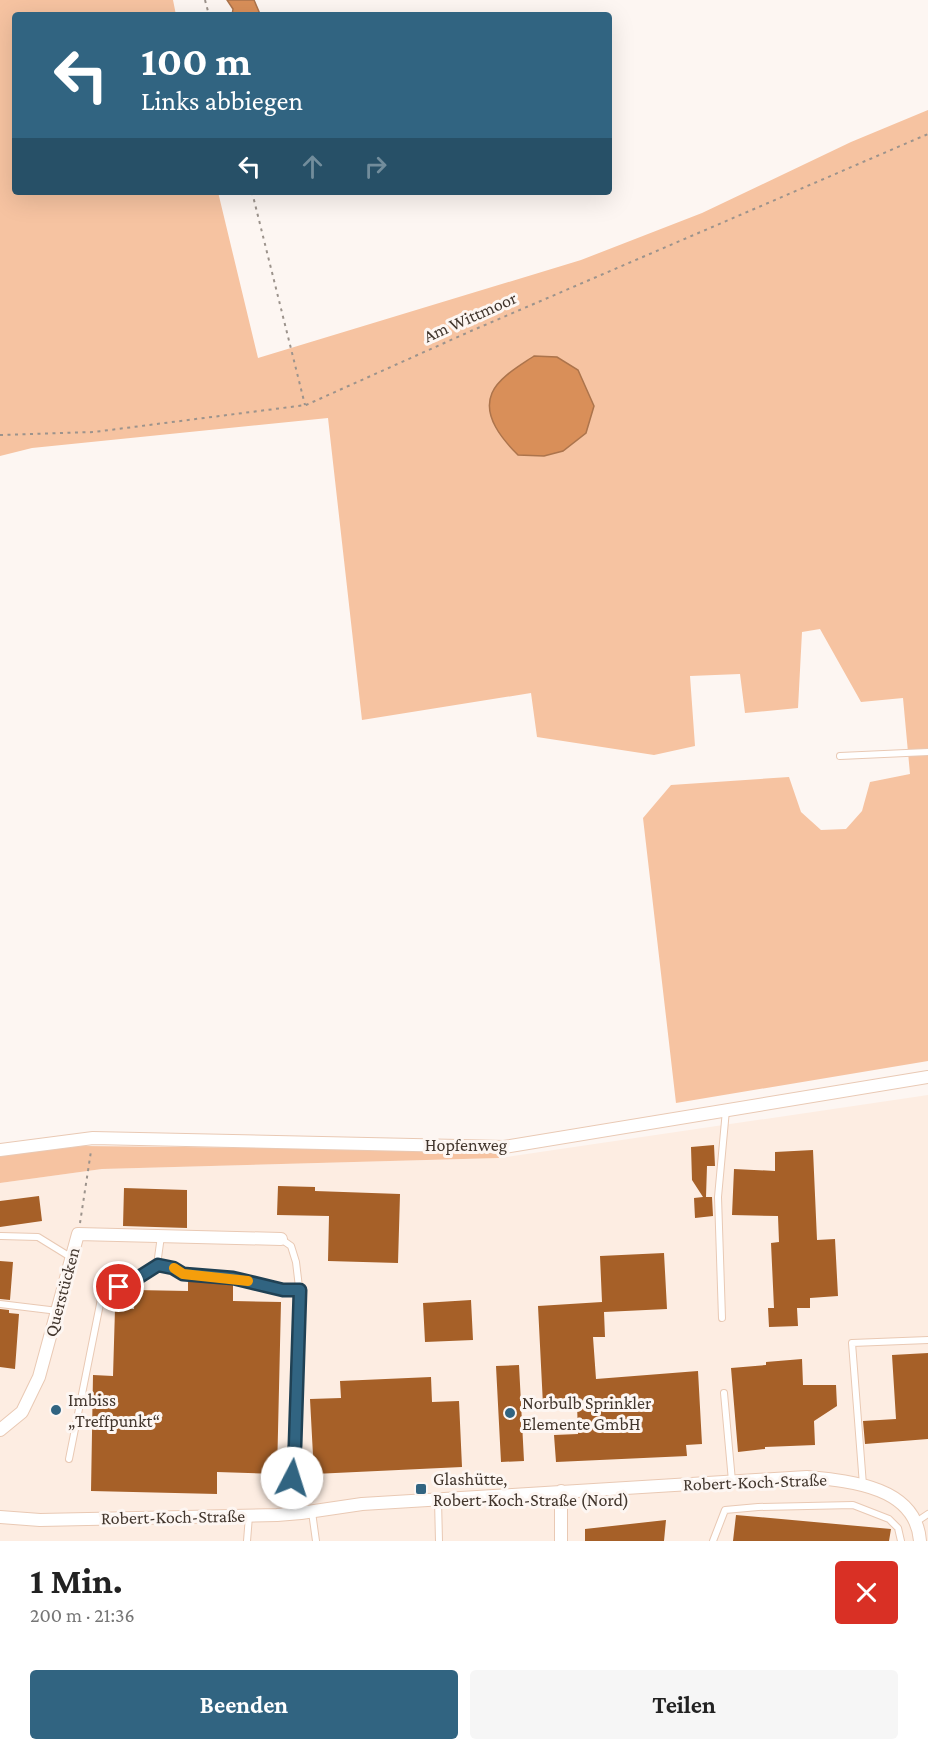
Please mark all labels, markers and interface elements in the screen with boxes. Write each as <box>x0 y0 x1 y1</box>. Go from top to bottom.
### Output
icon: left <box>42 36 120 114</box>
text: 100 m <box>141 37 251 84</box>
text: Links abbiegen <box>141 86 303 116</box>
icon: left <box>233 150 266 183</box>
icon: ahead <box>296 150 329 183</box>
icon: right <box>359 150 392 183</box>
street label: Am Wittmoor <box>420 287 520 346</box>
street label: Hopfenweg <box>425 1135 508 1155</box>
street label: Querstücken <box>40 1245 84 1339</box>
pin <box>93 1261 144 1312</box>
icon: arrive <box>102 1270 135 1303</box>
place label: Imbiss „Treffpunkt“ <box>68 1390 160 1431</box>
place label: Norbulb Sprinkler Elemente GmbH <box>522 1393 652 1434</box>
marker: Imbiss „Treffpunkt“ <box>49 1403 63 1417</box>
marker: Norbulb Sprinkler Elemente GmbH <box>503 1406 517 1420</box>
position arrow <box>260 1446 324 1510</box>
place label: Glashütte, Robert-Koch-Straße (Nord) <box>433 1469 629 1511</box>
street label: Robert-Koch-Straße <box>683 1469 827 1495</box>
marker: Glashütte, Robert-Koch-Straße (Nord) <box>414 1482 428 1496</box>
street label: Robert-Koch-Straße <box>101 1506 245 1528</box>
text: 1 Min. <box>30 1561 123 1601</box>
button: close <box>835 1561 898 1624</box>
text: 200 m · 21:36 <box>30 1604 135 1626</box>
button: Beenden <box>30 1670 458 1739</box>
button: Teilen <box>470 1670 898 1739</box>

